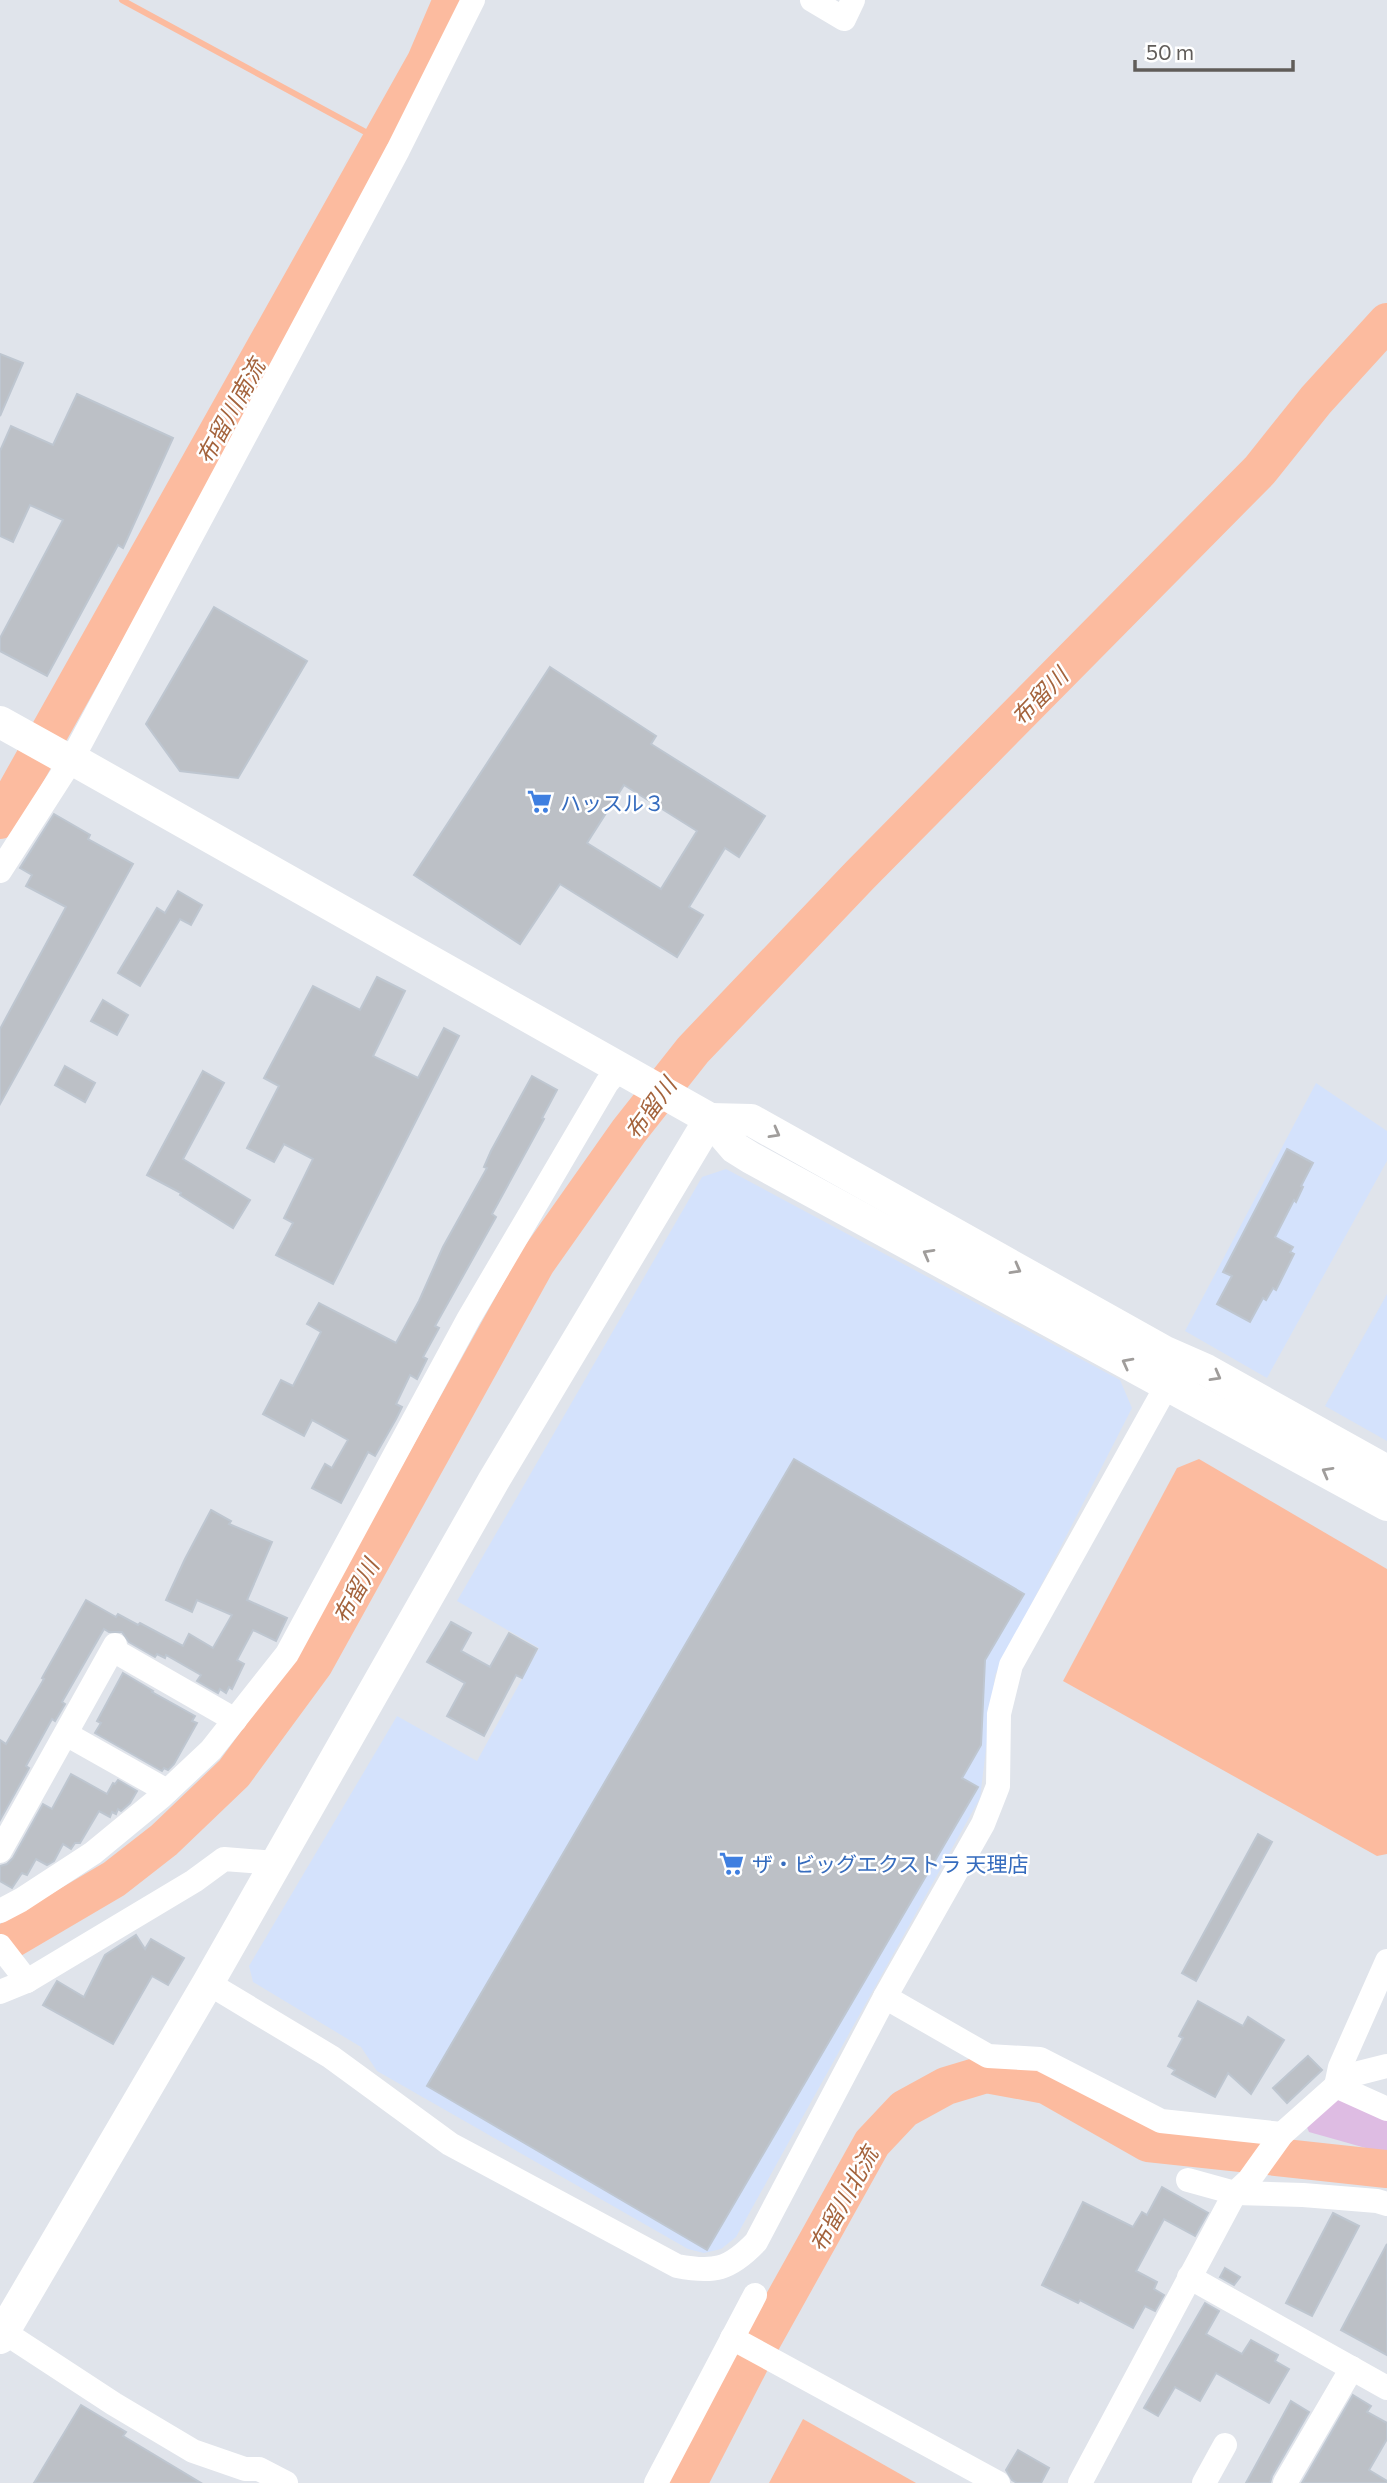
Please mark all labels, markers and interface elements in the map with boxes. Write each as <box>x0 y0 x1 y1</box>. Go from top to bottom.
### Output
scale bar <box>1135 28 1292 72</box>
text: 50 m <box>1146 39 1194 64</box>
water label: 布留川南流 <box>190 351 272 468</box>
water label: 布留川 <box>1005 659 1075 731</box>
supermarket icon: ハッスル３ <box>526 788 554 816</box>
place label: ハッスル３ <box>560 790 665 815</box>
water label: 布留川 <box>618 1069 683 1144</box>
one-way arrow <box>768 1125 780 1138</box>
one-way arrow <box>922 1249 935 1262</box>
one-way arrow <box>1009 1261 1021 1274</box>
one-way arrow <box>1122 1358 1135 1371</box>
one-way arrow <box>1209 1368 1222 1381</box>
one-way arrow <box>1322 1467 1334 1480</box>
water label: 布留川 <box>326 1551 385 1628</box>
supermarket icon: ザ・ビッグエクストラ 天理店 <box>718 1849 746 1877</box>
place label: ザ・ビッグエクストラ 天理店 <box>752 1851 1028 1876</box>
water label: 布留川北流 <box>803 2139 885 2256</box>

